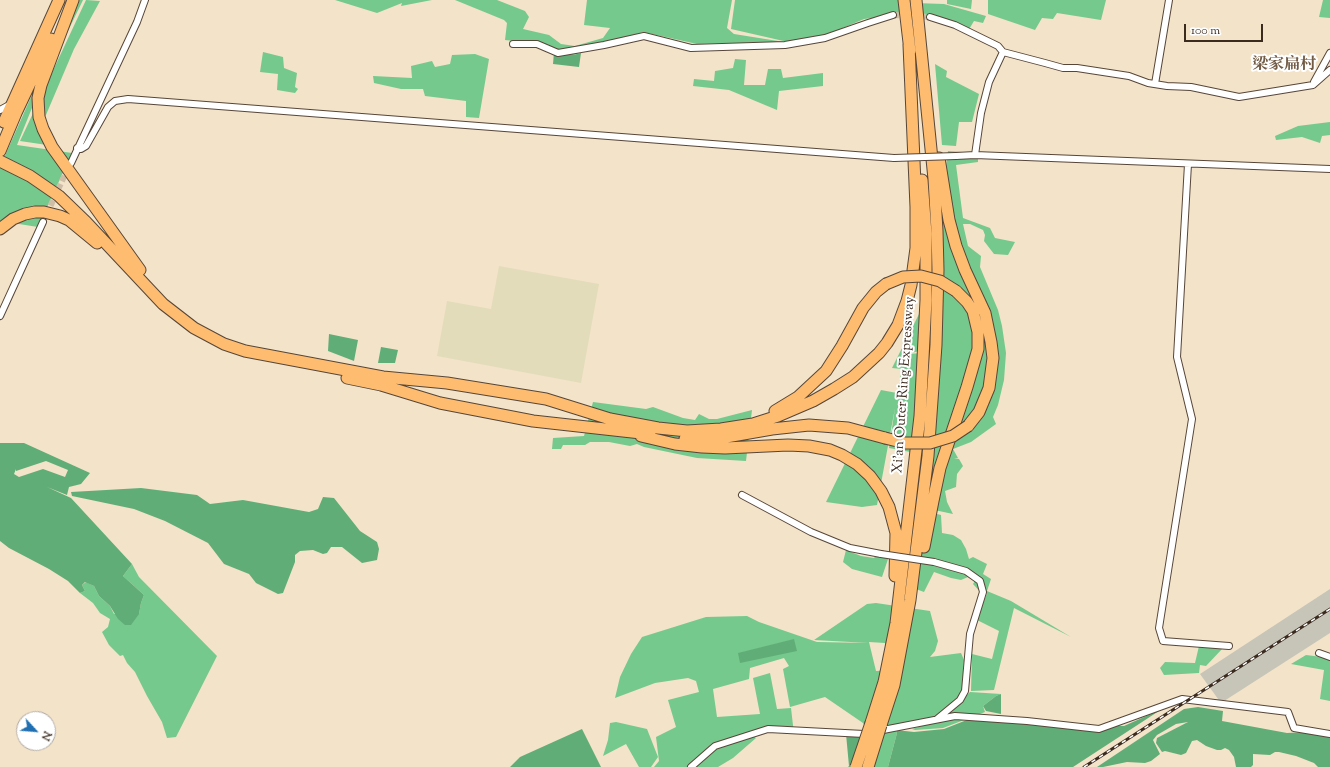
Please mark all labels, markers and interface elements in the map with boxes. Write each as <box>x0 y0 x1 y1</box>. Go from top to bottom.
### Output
scale bar <box>1186 16 1265 42</box>
text: 100 m <box>1191 22 1220 40</box>
district label: 梁家扁村 <box>1252 56 1316 76</box>
street label: Xi'an Outer Ring Expressway <box>890 296 920 474</box>
north arrow <box>16 711 56 751</box>
text: N <box>37 728 55 743</box>

